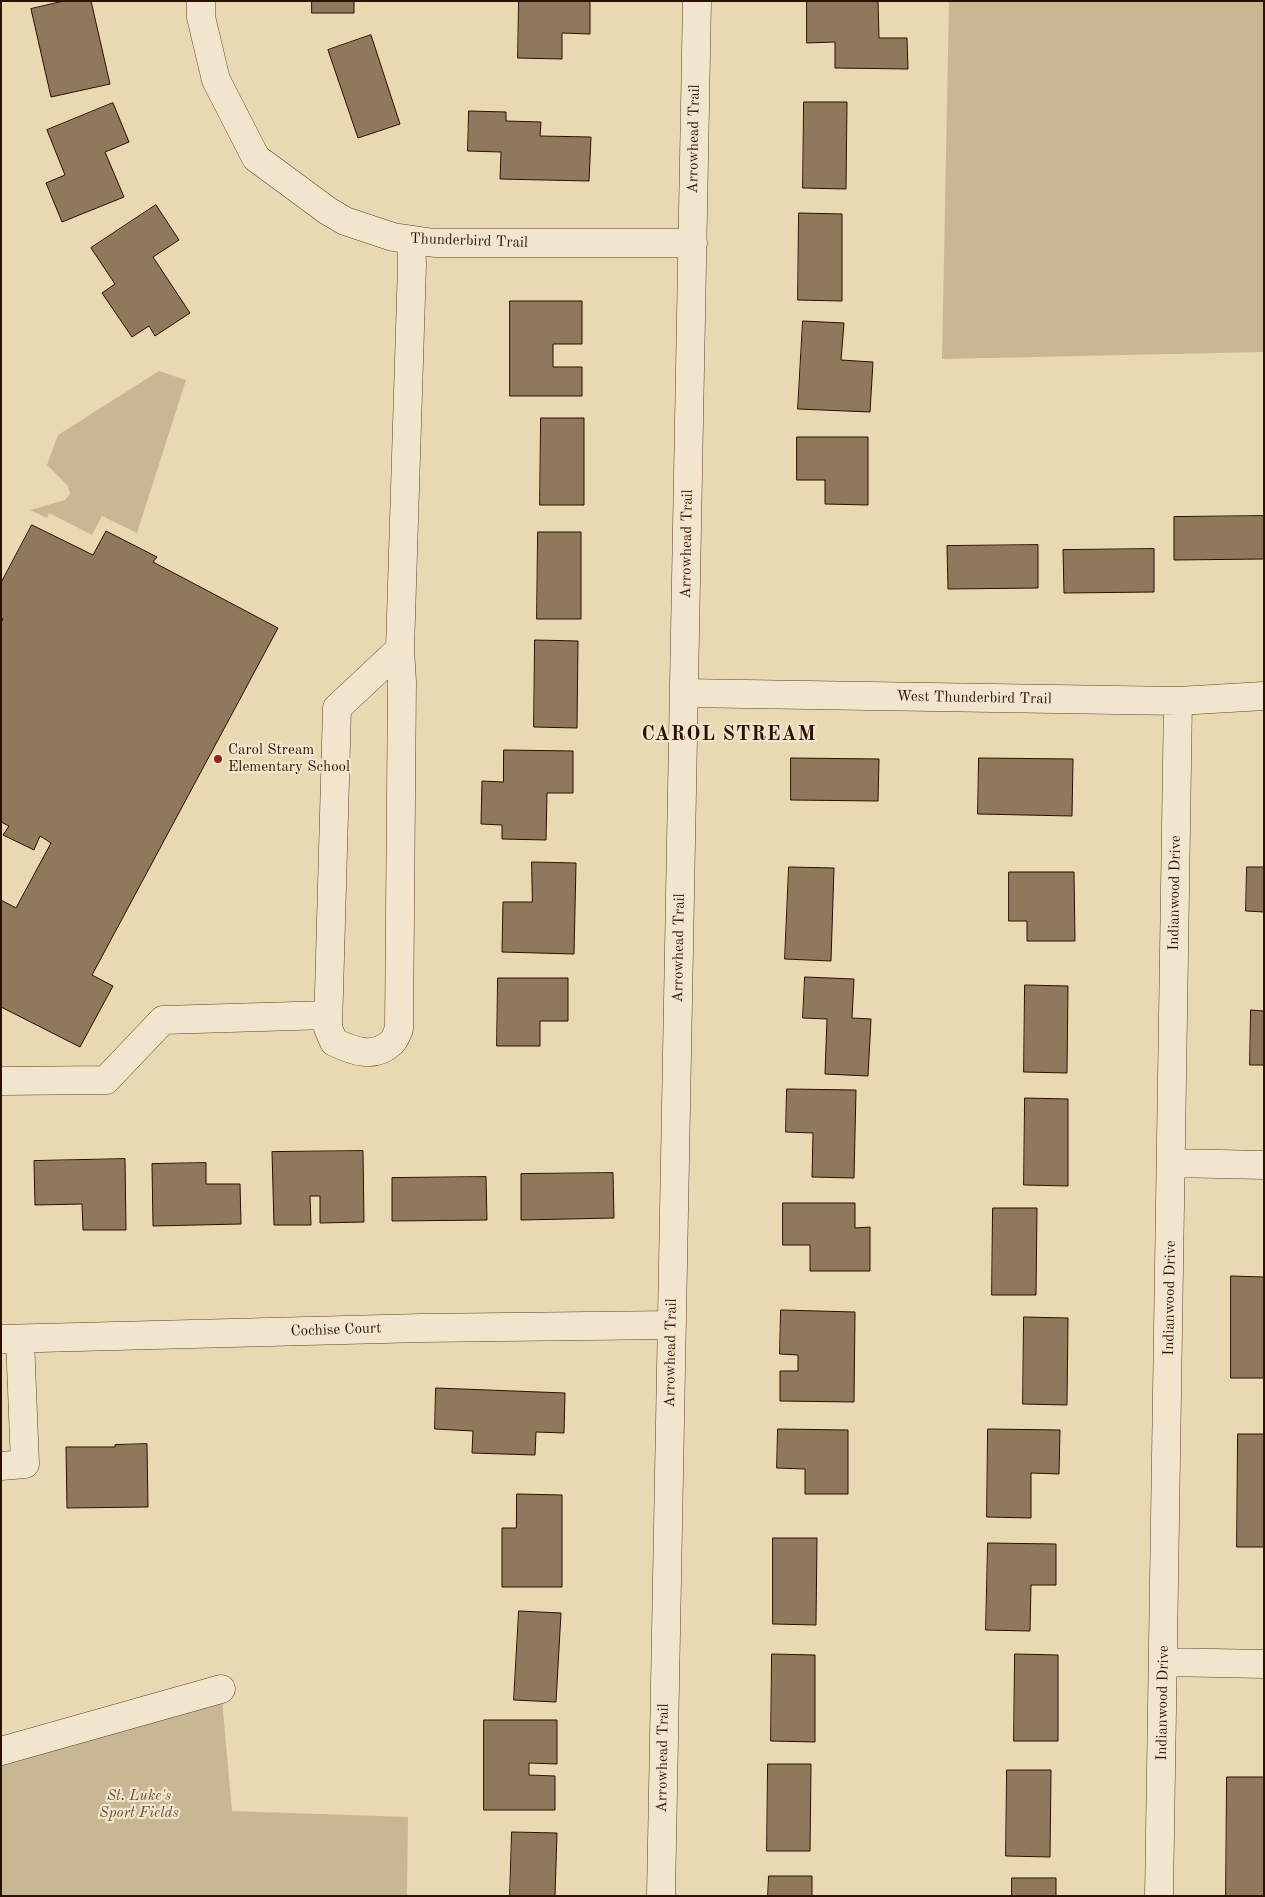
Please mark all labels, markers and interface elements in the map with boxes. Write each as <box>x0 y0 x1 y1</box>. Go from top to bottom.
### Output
street label: Arrowhead Trail <box>684 84 704 194</box>
street label: Thunderbird Trail <box>410 230 528 252</box>
street label: Arrowhead Trail <box>677 489 697 599</box>
street label: West Thunderbird Trail <box>896 688 1052 708</box>
district label: CAROL STREAM <box>640 723 818 747</box>
place label: Carol Stream Elementary School <box>228 741 350 776</box>
marker: Carol Stream Elementary School <box>212 753 224 765</box>
street label: Indianwood Drive <box>1165 835 1185 951</box>
street label: Arrowhead Trail <box>669 893 689 1003</box>
street label: Indianwood Drive <box>1160 1240 1180 1356</box>
street label: Arrowhead Trail <box>661 1298 681 1408</box>
street label: Cochise Court <box>290 1319 382 1341</box>
street label: Indianwood Drive <box>1153 1645 1173 1761</box>
street label: Arrowhead Trail <box>653 1703 673 1813</box>
park label: St. Luke's Sport Fields <box>99 1787 179 1822</box>

